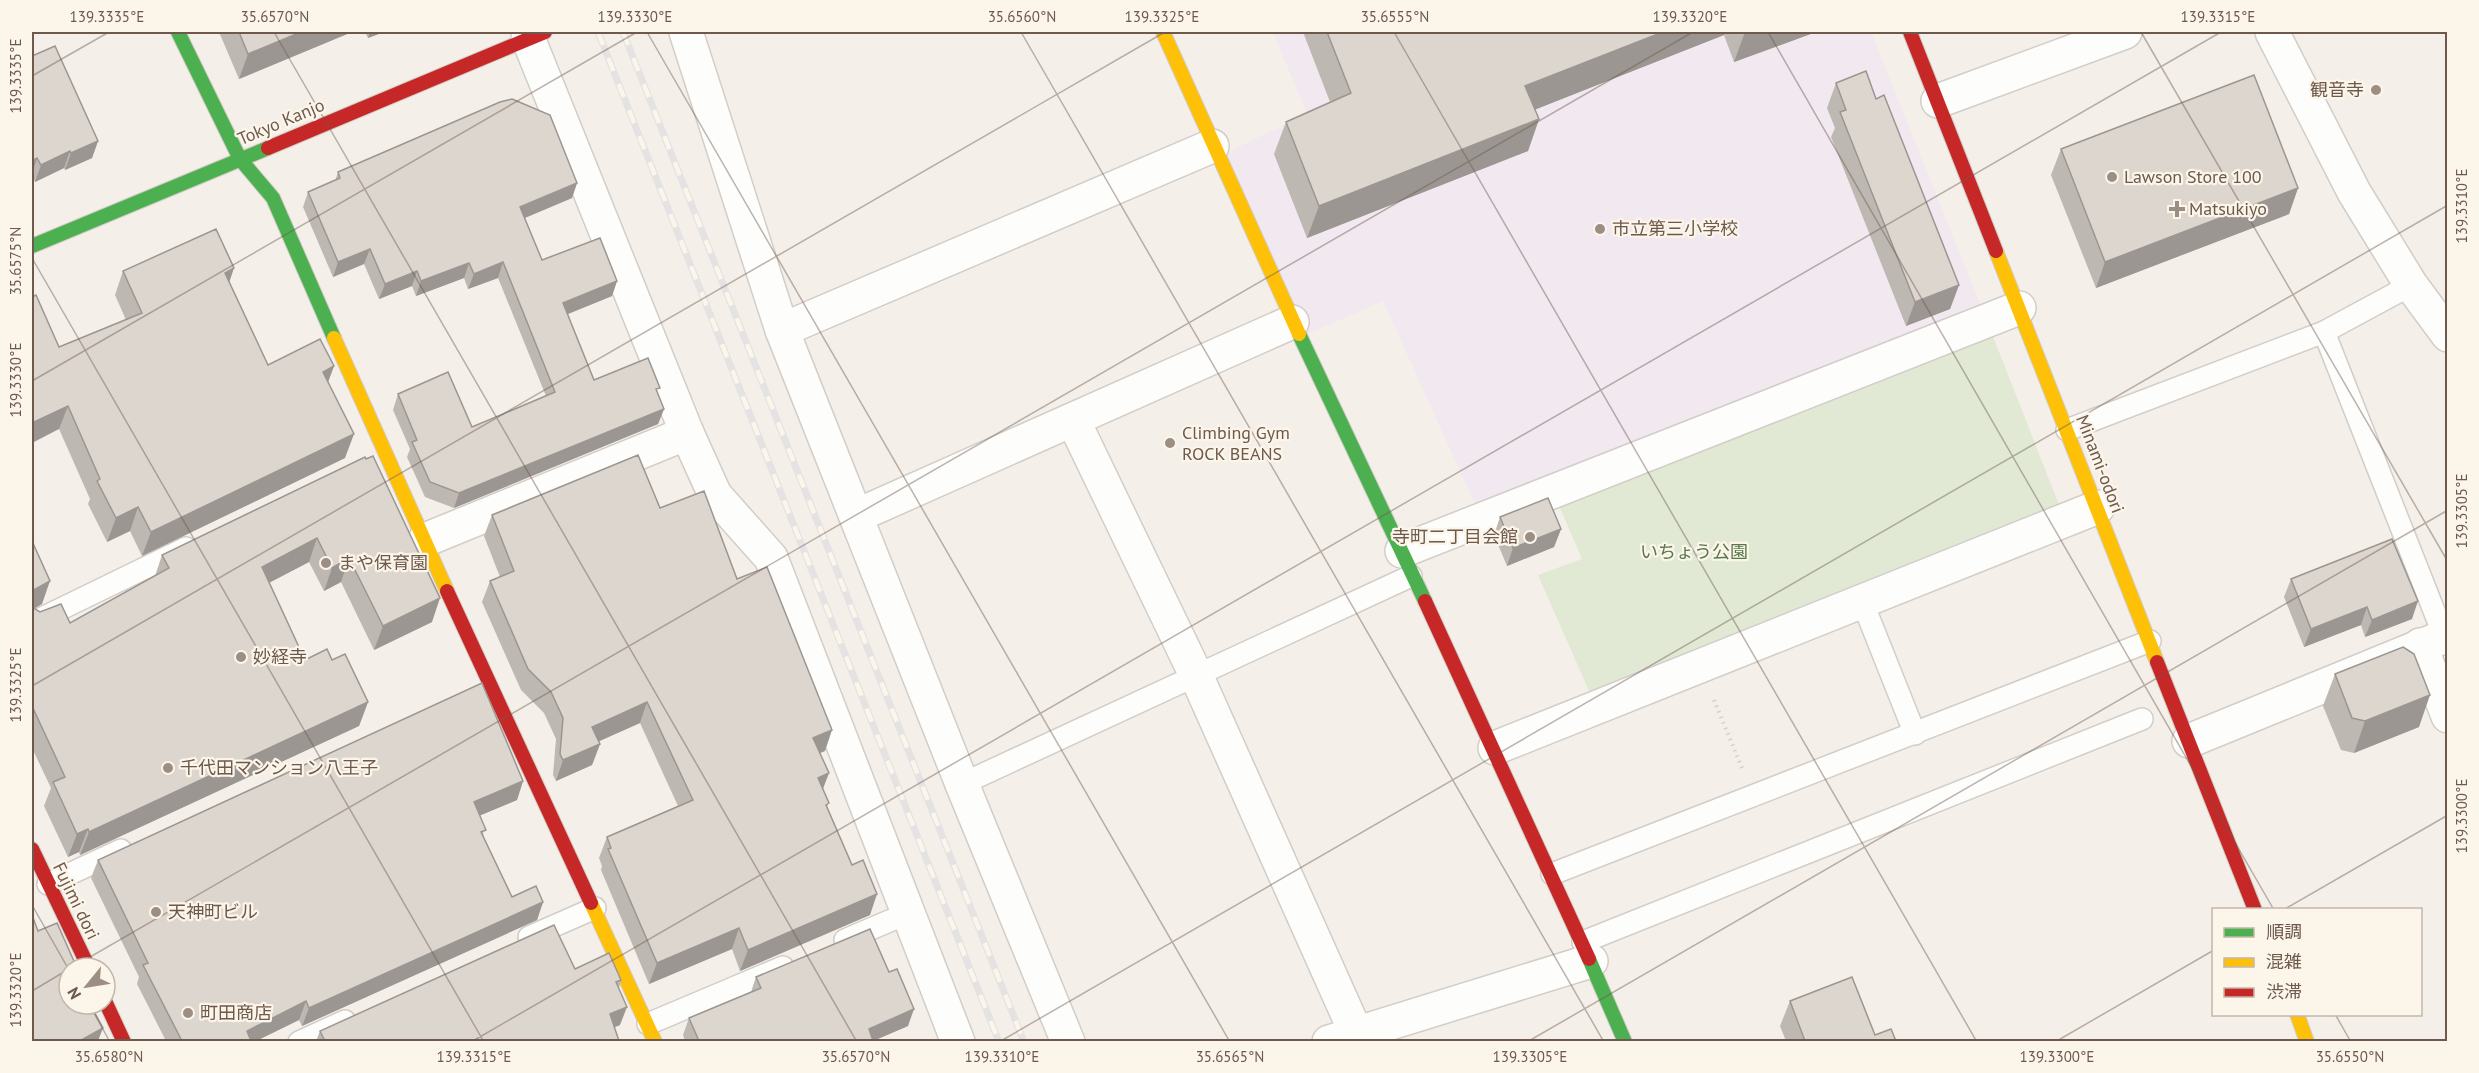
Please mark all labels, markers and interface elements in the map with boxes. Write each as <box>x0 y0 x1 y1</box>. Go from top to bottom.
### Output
text: 139.3335°E <box>70 7 144 26</box>
text: 35.6570°N <box>241 7 309 26</box>
text: 139.3330°E <box>598 7 672 26</box>
text: 35.6560°N <box>988 7 1056 26</box>
text: 139.3325°E <box>1125 7 1199 26</box>
text: 35.6555°N <box>1361 7 1429 26</box>
text: 139.3320°E <box>1653 7 1727 26</box>
text: 139.3315°E <box>2181 7 2255 26</box>
text: 139.3335°E <box>6 39 25 113</box>
place label: 観音寺 <box>2310 78 2364 101</box>
marker: 観音寺 <box>2369 83 2383 97</box>
street label: Tokyo Kanjo <box>234 93 328 150</box>
place label: Lawson Store 100 <box>2124 165 2262 188</box>
text: 139.3310°E <box>2452 169 2471 243</box>
marker: Lawson Store 100 <box>2105 170 2119 184</box>
place label: Matsukiyo <box>2189 197 2267 220</box>
marker: Matsukiyo <box>2170 202 2184 216</box>
place label: 市立第三小学校 <box>1612 217 1738 240</box>
marker: 市立第三小学校 <box>1593 222 1607 236</box>
text: 35.6575°N <box>6 227 25 295</box>
text: 139.3330°E <box>6 343 25 417</box>
street label: Minami-odori <box>2071 411 2130 516</box>
place label: Climbing Gym ROCK BEANS <box>1182 421 1290 465</box>
marker: Climbing Gym ROCK BEANS <box>1163 436 1177 450</box>
text: 139.3305°E <box>2452 474 2471 548</box>
place label: 寺町二丁目会館 <box>1392 525 1518 548</box>
marker: 寺町二丁目会館 <box>1523 530 1537 544</box>
park label: いちょう公園 <box>1640 540 1748 563</box>
place label: まや保育園 <box>338 551 428 574</box>
marker: まや保育園 <box>319 556 333 570</box>
place label: 妙経寺 <box>253 645 307 668</box>
text: 139.3325°E <box>6 648 25 722</box>
marker: 妙経寺 <box>234 650 248 664</box>
place label: 千代田マンション八王子 <box>180 756 378 779</box>
marker: 千代田マンション八王子 <box>161 761 175 775</box>
text: 139.3300°E <box>2452 779 2471 853</box>
street label: Fujimi dori <box>48 858 105 943</box>
place label: 天神町ビル <box>168 900 258 923</box>
marker: 天神町ビル <box>149 905 163 919</box>
legend <box>2212 908 2422 1016</box>
text: 順調 <box>2266 920 2302 943</box>
text: 混雑 <box>2266 950 2302 973</box>
text: 139.3320°E <box>6 953 25 1027</box>
north arrow <box>57 956 117 1016</box>
text: 渋滞 <box>2266 980 2302 1003</box>
text: N <box>63 984 85 1003</box>
place label: 町田商店 <box>200 1001 272 1024</box>
marker: 町田商店 <box>181 1006 195 1020</box>
text: 35.6580°N <box>75 1047 143 1066</box>
text: 139.3315°E <box>437 1047 511 1066</box>
text: 35.6570°N <box>822 1047 890 1066</box>
text: 139.3310°E <box>965 1047 1039 1066</box>
text: 35.6565°N <box>1196 1047 1264 1066</box>
text: 139.3305°E <box>1493 1047 1567 1066</box>
text: 139.3300°E <box>2020 1047 2094 1066</box>
text: 35.6550°N <box>2316 1047 2384 1066</box>

